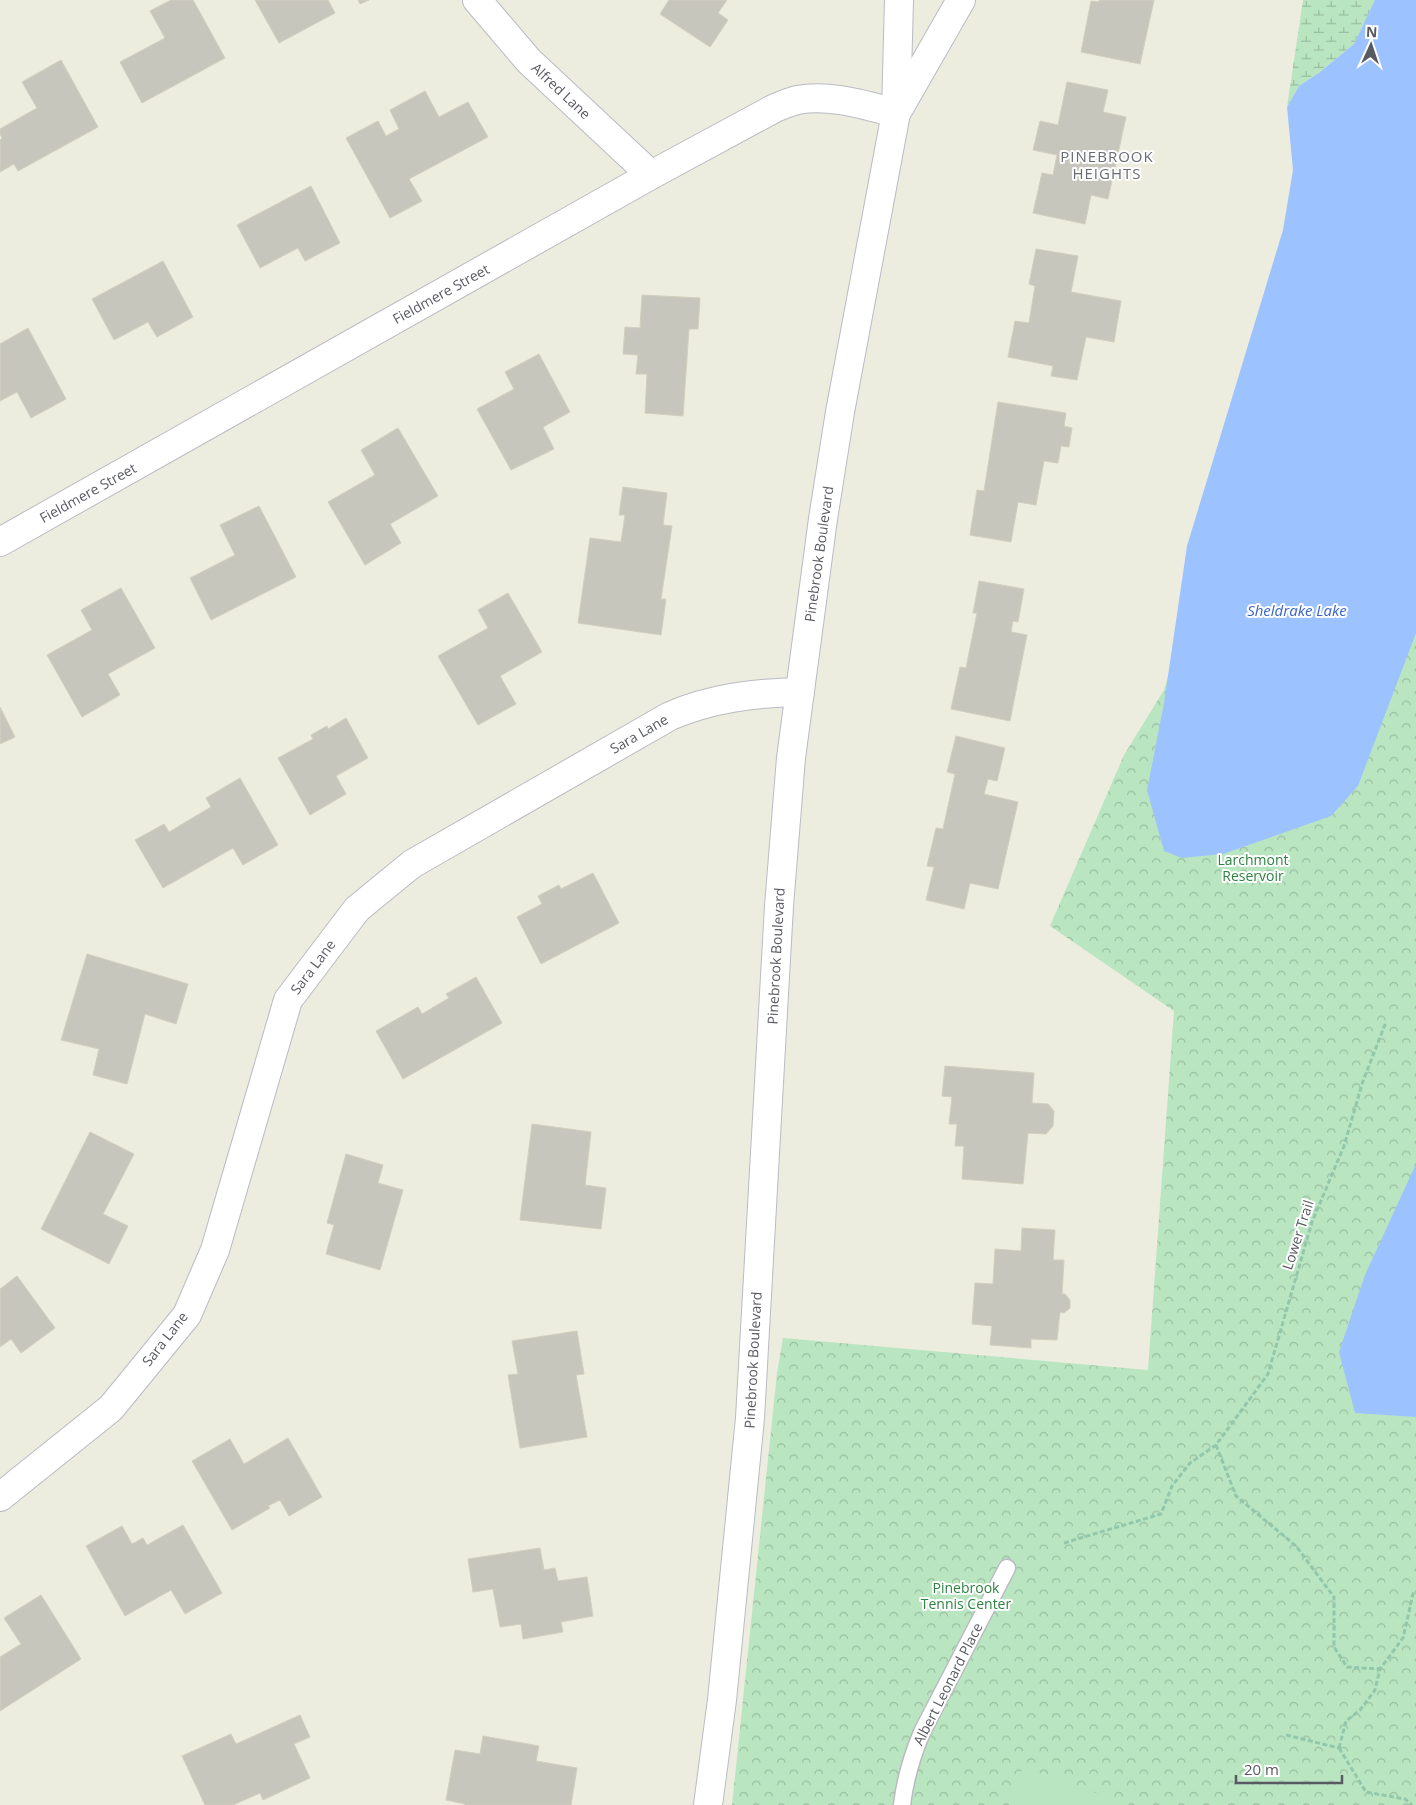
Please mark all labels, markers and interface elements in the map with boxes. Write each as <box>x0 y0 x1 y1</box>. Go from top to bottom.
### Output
north arrow <box>1346 20 1396 70</box>
text: N <box>1366 22 1378 41</box>
street label: Alfred Lane <box>528 58 595 123</box>
district label: PINEBROOK HEIGHTS <box>1060 146 1154 183</box>
street label: Fieldmere Street <box>389 259 493 328</box>
street label: Fieldmere Street <box>36 458 140 527</box>
street label: Pinebrook Boulevard <box>800 485 837 623</box>
water label: Sheldrake Lake <box>1247 600 1347 620</box>
street label: Sara Lane <box>606 709 671 758</box>
park label: Larchmont Reservoir <box>1217 850 1289 885</box>
street label: Pinebrook Boulevard <box>762 887 789 1025</box>
street label: Sara Lane <box>286 935 340 998</box>
street label: Lower Trail <box>1277 1198 1318 1272</box>
street label: Pinebrook Boulevard <box>739 1291 766 1429</box>
street label: Sara Lane <box>137 1307 192 1370</box>
park label: Pinebrook Tennis Center <box>921 1578 1011 1613</box>
street label: Albert Leonard Place <box>908 1619 987 1748</box>
scale bar <box>1236 1752 1342 1784</box>
text: 20 m <box>1244 1759 1279 1779</box>

